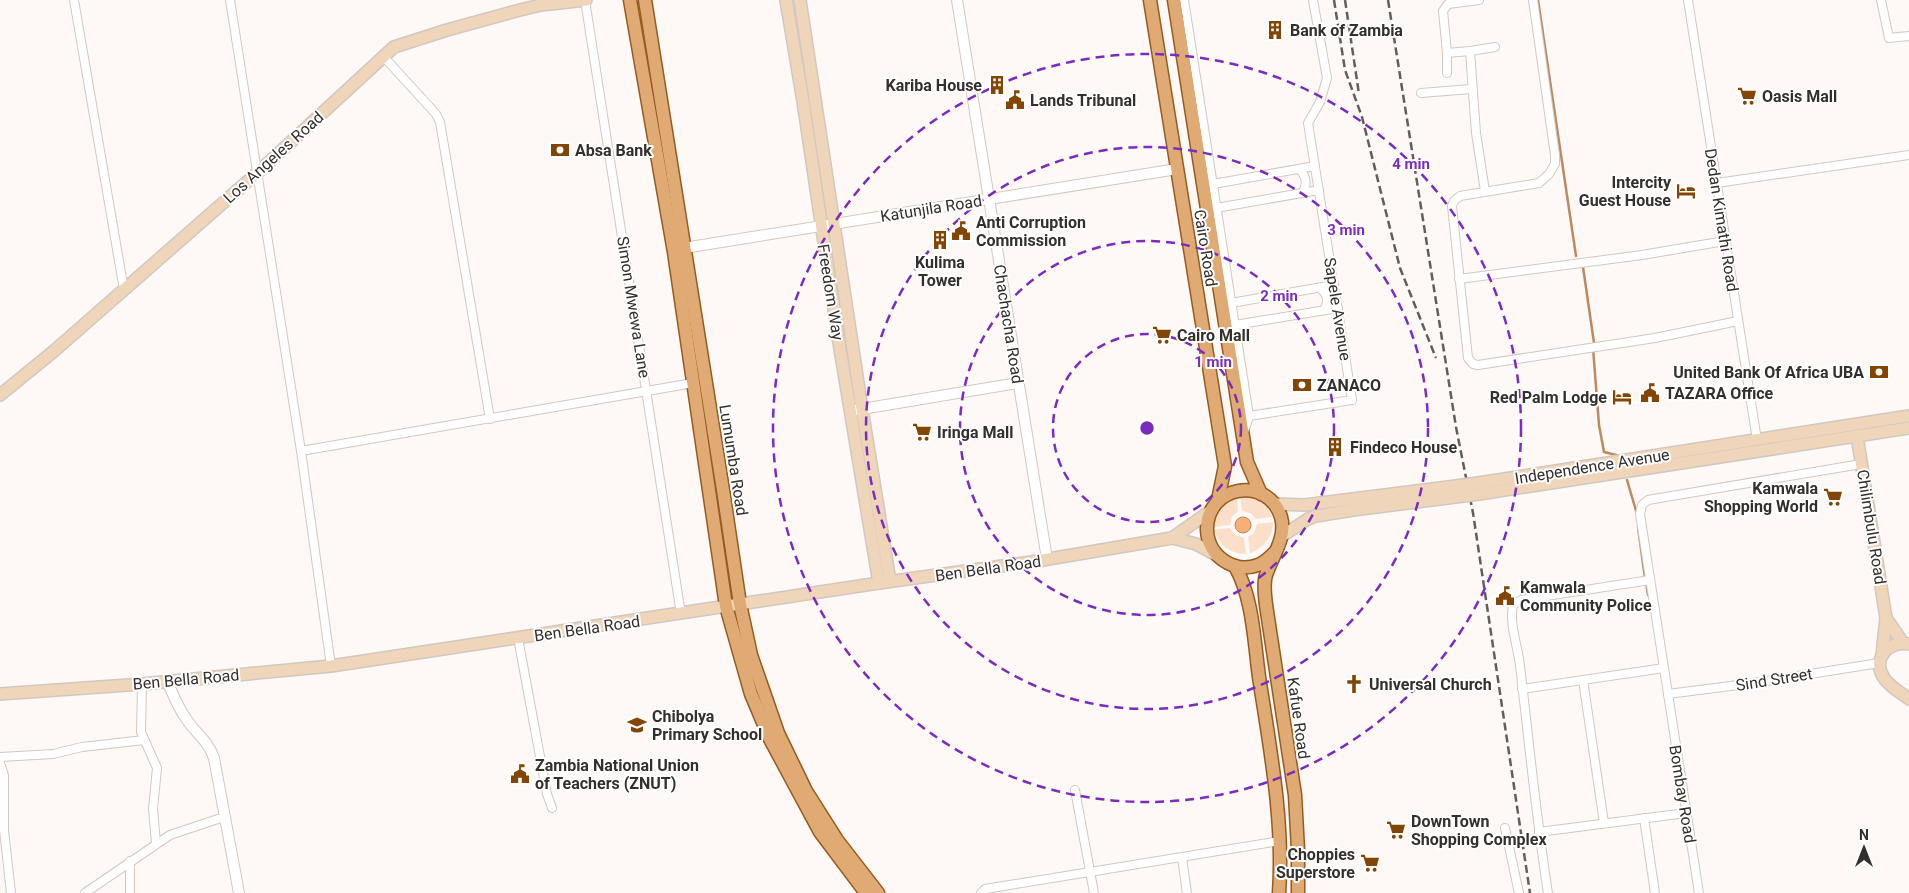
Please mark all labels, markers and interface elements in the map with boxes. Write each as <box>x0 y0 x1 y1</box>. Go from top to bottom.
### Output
building icon: Bank of Zambia <box>1264 19 1286 41</box>
place label: Bank of Zambia <box>1290 21 1403 40</box>
building icon: Kariba House <box>986 74 1008 96</box>
place label: Kariba House <box>885 76 982 95</box>
supermarket icon: Oasis Mall <box>1736 85 1758 107</box>
place label: Oasis Mall <box>1762 87 1837 106</box>
public building icon: Lands Tribunal <box>1004 89 1026 111</box>
place label: Lands Tribunal <box>1030 91 1136 110</box>
street label: Los Angeles Road <box>219 107 327 207</box>
bank icon: Absa Bank <box>549 139 571 161</box>
place label: Absa Bank <box>575 141 652 160</box>
street label: Dedan Kimathi Road <box>1701 147 1742 293</box>
text: 4 min <box>1392 155 1430 173</box>
place label: Intercity Guest House <box>1579 173 1672 210</box>
hotel icon: Intercity Guest House <box>1675 180 1697 202</box>
street label: Katunjila Road <box>879 191 983 226</box>
street label: Cairo Road <box>1190 208 1221 288</box>
place label: Anti Corruption Commission <box>976 213 1086 250</box>
public building icon: Anti Corruption Commission <box>950 220 972 242</box>
text: 3 min <box>1327 221 1365 239</box>
building icon: Kulima Tower <box>929 229 951 251</box>
street label: Simon Mwewa Lane <box>613 235 654 379</box>
street label: Freedom Way <box>814 243 848 342</box>
place label: Kulima Tower <box>915 253 965 290</box>
street label: Sapele Avenue <box>1320 256 1355 362</box>
street label: Chachacha Road <box>990 263 1027 385</box>
text: 2 min <box>1260 287 1298 305</box>
supermarket icon: Cairo Mall <box>1151 324 1173 346</box>
place label: Cairo Mall <box>1177 326 1250 345</box>
text: 1 min <box>1194 353 1232 371</box>
bank icon: United Bank Of Africa UBA <box>1868 361 1890 383</box>
place label: United Bank Of Africa UBA <box>1673 363 1864 382</box>
bank icon: ZANACO <box>1291 374 1313 396</box>
place label: ZANACO <box>1317 376 1381 395</box>
public building icon: TAZARA Office <box>1639 382 1661 404</box>
place label: TAZARA Office <box>1665 384 1774 403</box>
hotel icon: Red Palm Lodge <box>1611 386 1633 408</box>
place label: Red Palm Lodge <box>1490 388 1607 407</box>
street label: Lumumba Road <box>715 403 752 517</box>
centre of rings <box>1138 419 1156 437</box>
supermarket icon: Iringa Mall <box>911 421 933 443</box>
place label: Iringa Mall <box>937 423 1013 442</box>
building icon: Findeco House <box>1324 436 1346 458</box>
place label: Findeco House <box>1350 438 1457 457</box>
street label: Independence Avenue <box>1513 445 1671 488</box>
street label: Chilimbulu Road <box>1853 468 1890 586</box>
place label: Kamwala Shopping World <box>1704 479 1818 516</box>
supermarket icon: Kamwala Shopping World <box>1822 486 1844 508</box>
street label: Ben Bella Road <box>934 552 1042 585</box>
place label: Kamwala Community Police <box>1520 578 1652 615</box>
public building icon: Kamwala Community Police <box>1494 585 1516 607</box>
street label: Ben Bella Road <box>533 612 641 645</box>
street label: Sind Street <box>1734 664 1814 695</box>
street label: Ben Bella Road <box>132 665 240 694</box>
church icon: Universal Church <box>1343 673 1365 695</box>
place label: Universal Church <box>1369 675 1492 694</box>
street label: Kafue Road <box>1283 676 1314 760</box>
place label: Chibolya Primary School <box>652 707 762 744</box>
school or university icon: Chibolya Primary School <box>626 714 648 736</box>
street label: Bombay Road <box>1665 744 1700 844</box>
place label: Zambia National Union of Teachers (ZNUT) <box>535 756 699 793</box>
public building icon: Zambia National Union of Teachers (ZNUT) <box>509 763 531 785</box>
place label: DownTown Shopping Complex <box>1411 812 1547 849</box>
supermarket icon: DownTown Shopping Complex <box>1385 819 1407 841</box>
north arrow <box>1839 823 1889 873</box>
text: N <box>1859 827 1869 843</box>
place label: Choppies Superstore <box>1276 845 1355 882</box>
supermarket icon: Choppies Superstore <box>1359 852 1381 874</box>

